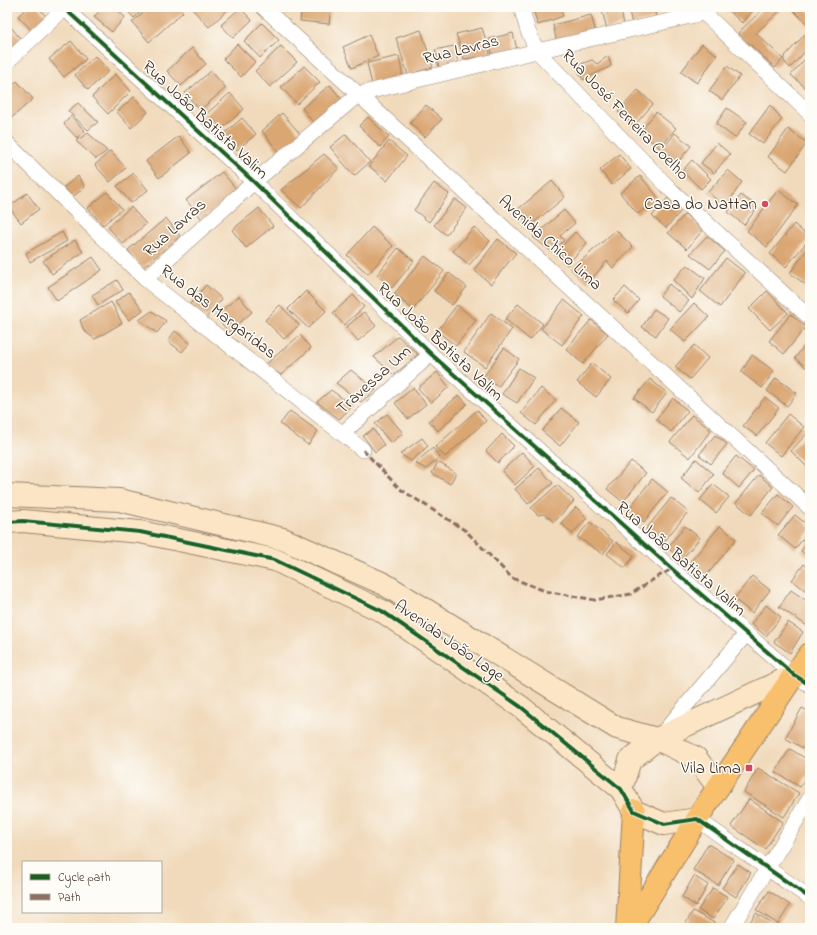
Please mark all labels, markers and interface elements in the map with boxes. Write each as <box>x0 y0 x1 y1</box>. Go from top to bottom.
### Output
street label: Rua Lavras <box>420 28 502 72</box>
street label: Rua José Ferreira Coelho <box>555 44 695 186</box>
street label: Rua João Batista Valim <box>136 55 274 185</box>
street label: Avenida Chico Lima <box>492 189 608 297</box>
place label: Casa do Nattan <box>644 192 757 217</box>
street label: Rua Lavras <box>138 193 212 263</box>
marker: Casa do Nattan <box>760 199 770 209</box>
street label: Rua das Margaridas <box>153 259 281 367</box>
street label: Rua João Batista Valim <box>371 277 509 407</box>
street label: Travessa Um <box>331 339 417 421</box>
street label: Rua João Batista Valim <box>611 496 751 622</box>
street label: Avenida João Lage <box>388 594 509 690</box>
place label: Vila Lima <box>680 756 741 781</box>
marker: Vila Lima <box>744 763 754 773</box>
legend <box>22 861 162 913</box>
text: Cycle path <box>58 869 110 888</box>
text: Path <box>58 889 81 907</box>

